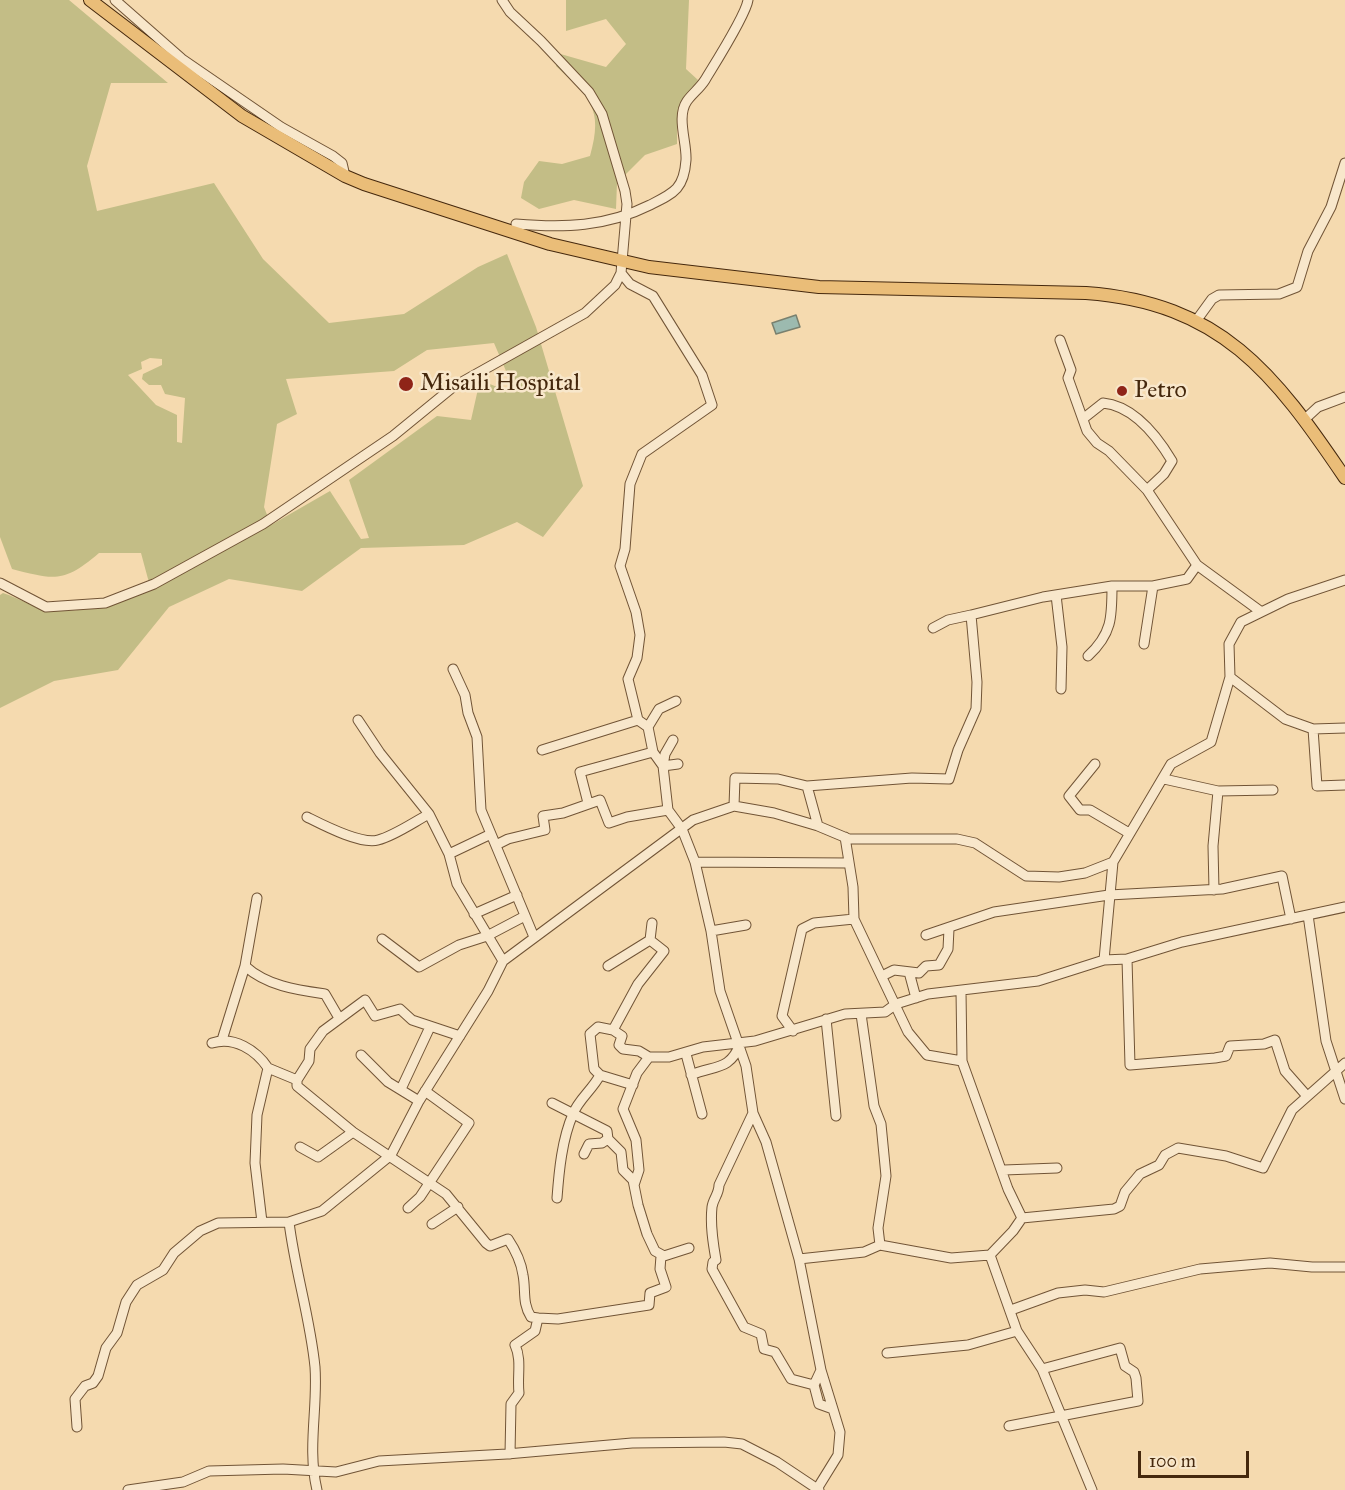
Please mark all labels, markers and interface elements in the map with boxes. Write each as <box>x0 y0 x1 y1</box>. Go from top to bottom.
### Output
place label: Misaili Hospital <box>420 370 580 398</box>
marker: Misaili Hospital <box>397 375 415 393</box>
place label: Petro <box>1134 377 1187 405</box>
marker: Petro <box>1115 384 1129 398</box>
scale bar <box>1141 1439 1252 1477</box>
text: 100 m <box>1149 1450 1196 1472</box>

